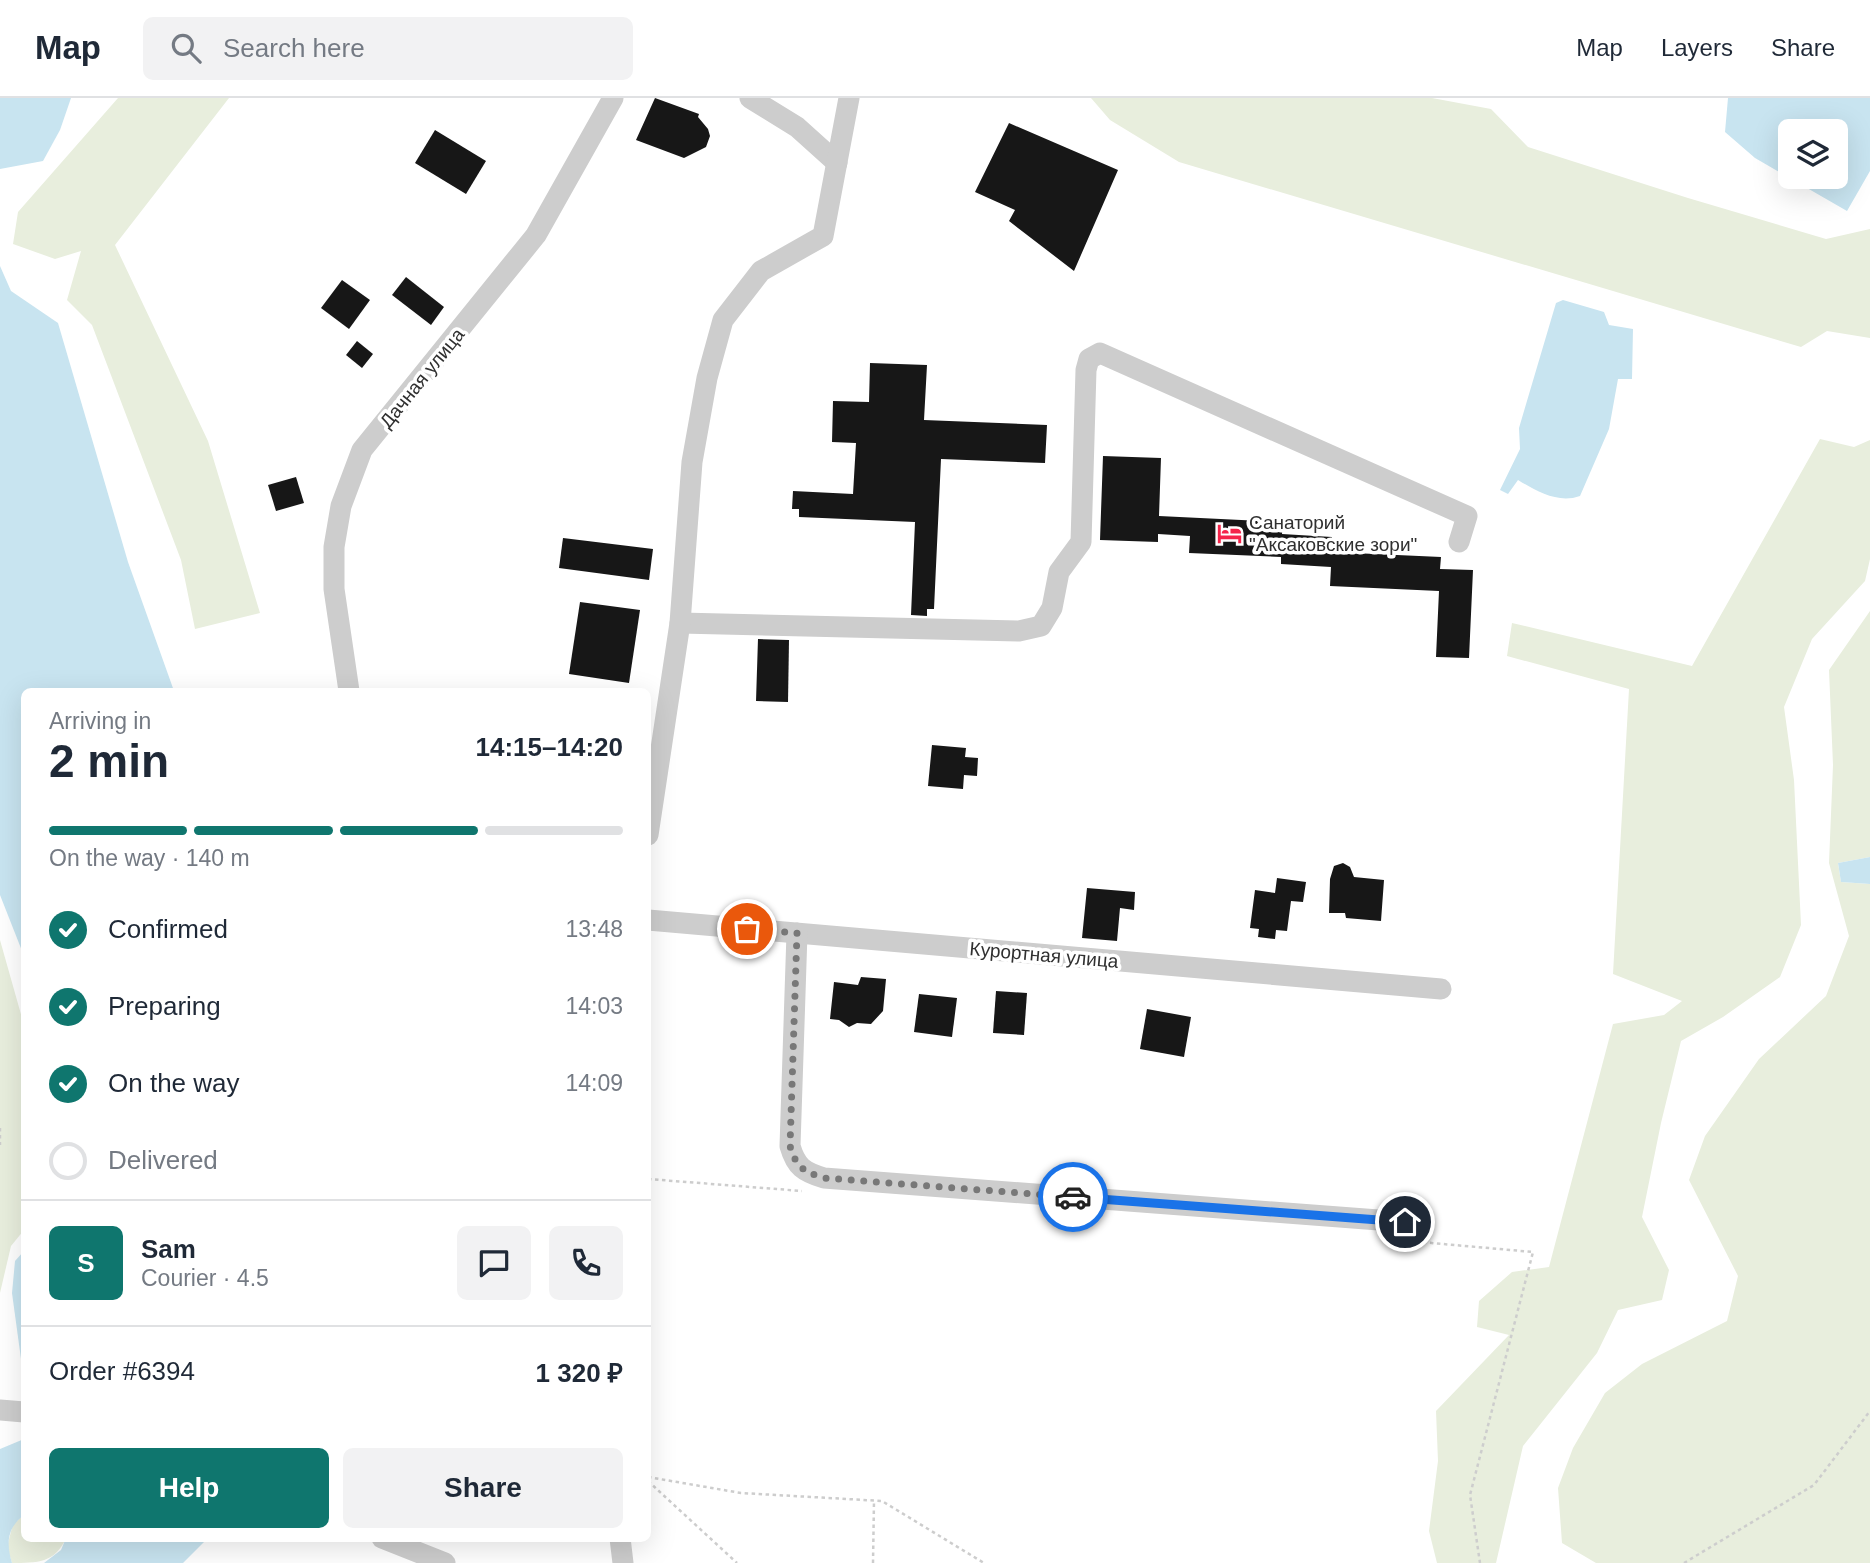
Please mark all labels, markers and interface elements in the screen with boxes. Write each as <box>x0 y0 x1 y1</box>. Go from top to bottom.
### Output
search box <box>143 17 633 80</box>
text: Map <box>35 29 101 66</box>
icon: search <box>167 29 205 67</box>
text: Search here <box>223 33 365 63</box>
text: Map <box>1576 34 1623 61</box>
text: Layers <box>1661 34 1733 61</box>
text: Share <box>1771 34 1835 61</box>
map controls <box>1778 119 1848 189</box>
button: layers <box>1778 119 1848 189</box>
street label: Дачная улица <box>376 324 469 432</box>
place label: Санаторий "Аксаковские зори" <box>1249 512 1417 555</box>
hotel icon: Санаторий "Аксаковские зори" <box>1215 519 1243 547</box>
text: Arriving in <box>49 708 151 734</box>
text: 14:15–14:20 <box>476 732 623 762</box>
text: 2 min <box>49 735 169 787</box>
text: On the way · 140 m <box>49 845 250 871</box>
pin <box>717 899 777 959</box>
icon: bag <box>728 910 766 948</box>
icon: check <box>49 911 87 949</box>
text: Confirmed <box>108 914 228 944</box>
text: 13:48 <box>565 916 623 942</box>
street label: Курортная улица <box>969 938 1120 972</box>
icon: check <box>49 988 87 1026</box>
text: Preparing <box>108 991 221 1021</box>
text: 14:03 <box>565 993 623 1019</box>
icon: check <box>49 1065 87 1103</box>
text: On the way <box>108 1068 240 1098</box>
text: 14:09 <box>565 1070 623 1096</box>
text: Delivered <box>108 1145 218 1175</box>
courier <box>1038 1162 1108 1232</box>
icon: car <box>1054 1178 1092 1216</box>
pin <box>1375 1192 1435 1252</box>
icon: home <box>1386 1203 1424 1241</box>
button: chat <box>457 1226 531 1300</box>
button: phone <box>549 1226 623 1300</box>
text: Sam <box>141 1234 196 1264</box>
text: S <box>77 1248 95 1278</box>
text: Courier · 4.5 <box>141 1265 269 1291</box>
text: Order #6394 <box>49 1356 195 1386</box>
text: 1 320 ₽ <box>536 1358 623 1388</box>
button: Help <box>49 1448 329 1528</box>
button: Share <box>343 1448 623 1528</box>

